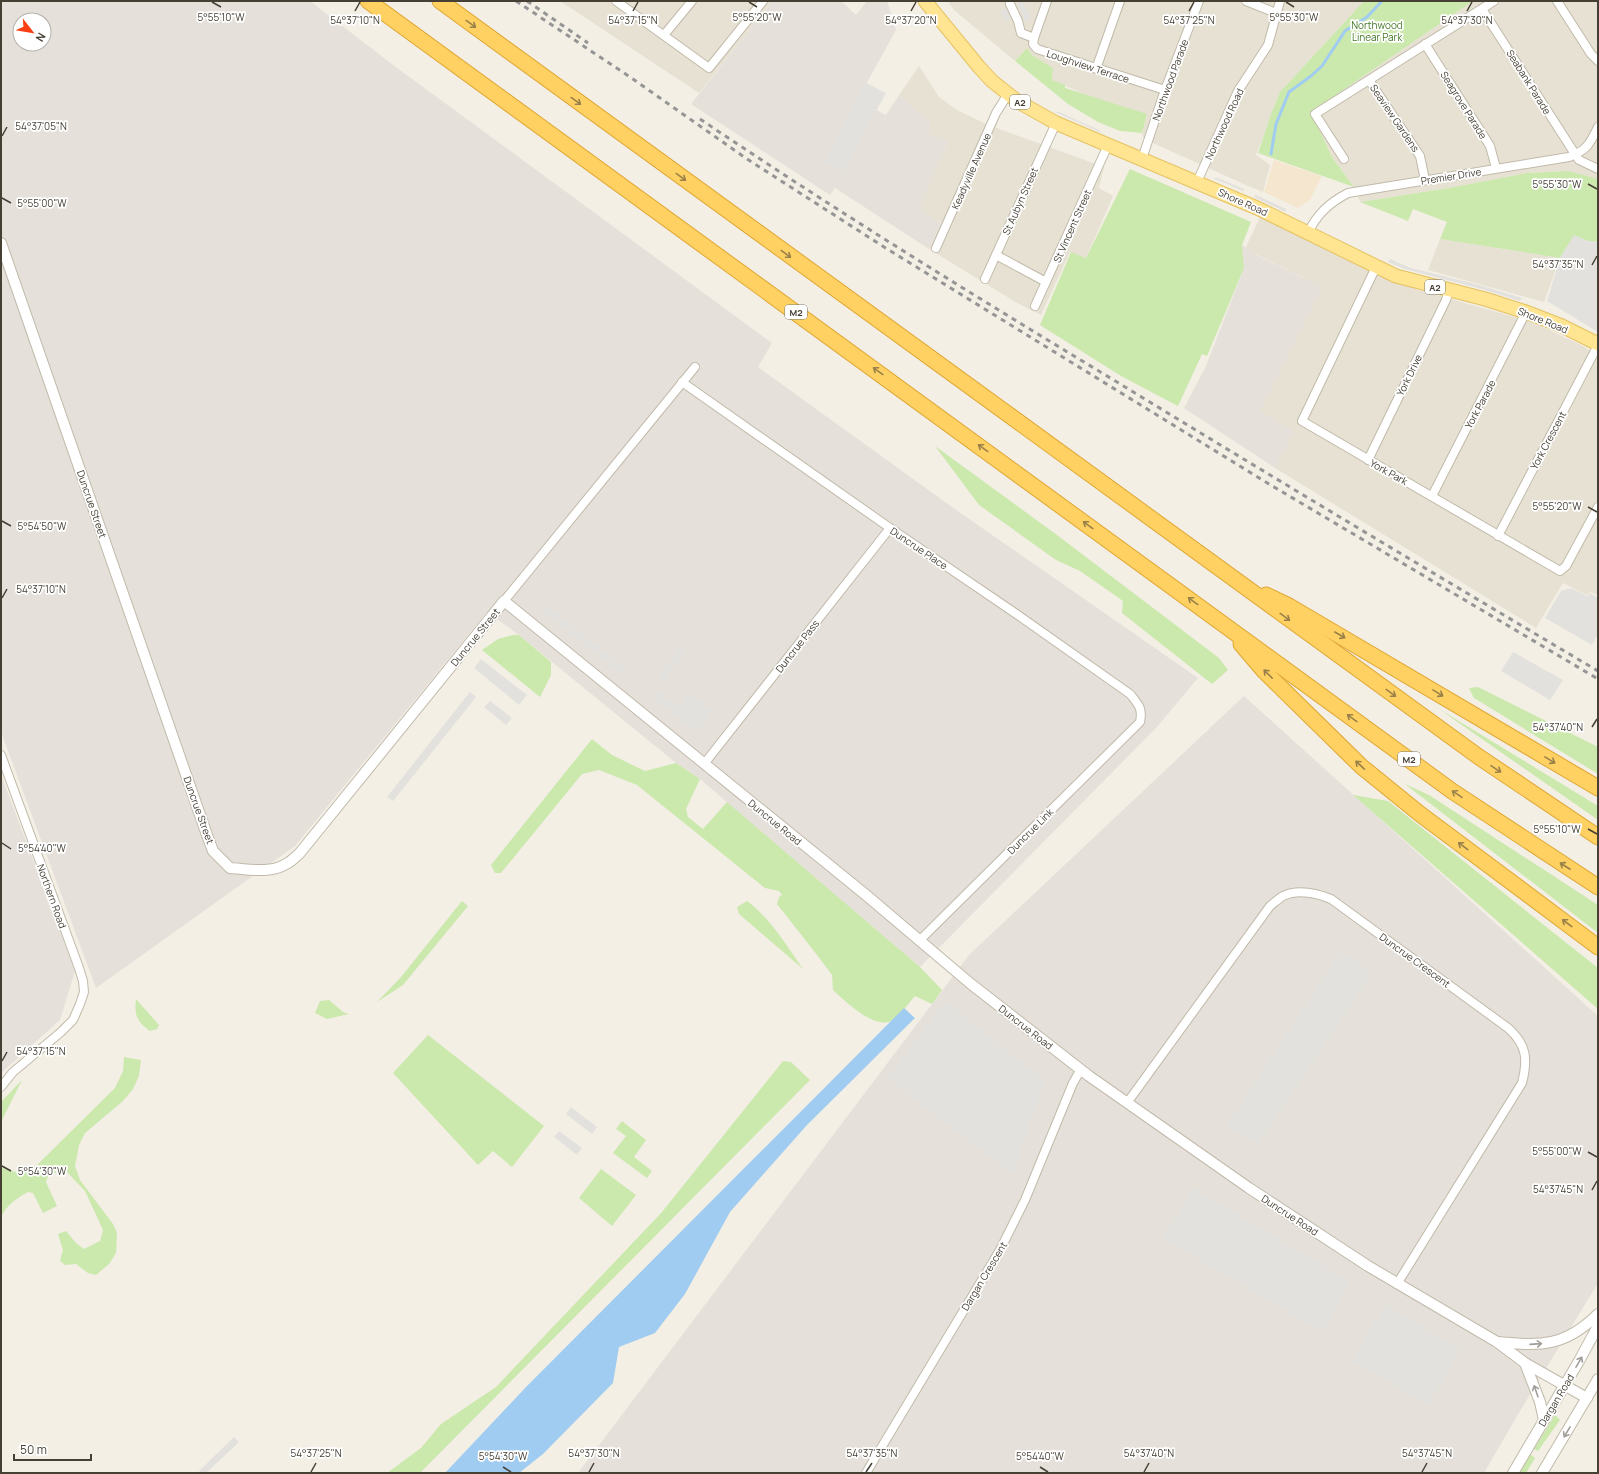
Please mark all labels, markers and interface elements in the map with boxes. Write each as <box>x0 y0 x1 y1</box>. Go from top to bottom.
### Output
text: 5°55'10"W <box>197 10 245 24</box>
text: 5°55'20"W <box>732 10 782 24</box>
text: 5°55'30"W <box>1270 10 1319 24</box>
north arrow <box>12 12 52 52</box>
text: 54°37'10"N <box>330 13 380 27</box>
text: 54°37'15"N <box>608 13 658 27</box>
text: 54°37'20"N <box>885 13 937 27</box>
text: 54°37'25"N <box>1163 13 1215 27</box>
text: 54°37'30"N <box>1441 13 1493 27</box>
park label: Northwood Linear Park <box>1351 18 1403 44</box>
one-way arrow <box>465 20 476 28</box>
text: N <box>32 30 49 45</box>
street label: Northwood Parade <box>1149 37 1191 123</box>
street label: Loughview Terrace <box>1045 46 1131 86</box>
street label: Seabank Parade <box>1503 47 1555 117</box>
street label: Seagrove Parade <box>1438 68 1491 142</box>
street label: Seaview Gardens <box>1367 81 1423 155</box>
street label: Northwood Road <box>1201 86 1247 162</box>
road number: A2 <box>1010 95 1030 109</box>
one-way arrow <box>570 96 581 105</box>
text: 54°37'05"N <box>15 119 67 133</box>
street label: Keadyville Avenue <box>948 130 994 211</box>
street label: Premier Drive <box>1420 164 1482 188</box>
street label: St Aubyn Street <box>999 165 1041 237</box>
one-way arrow <box>676 173 687 181</box>
text: 5°55'30"W <box>1533 177 1582 191</box>
street label: Shore Road <box>1216 185 1270 219</box>
street label: St Vincent Street <box>1050 187 1094 265</box>
text: 5°55'00"W <box>17 196 67 210</box>
one-way arrow <box>781 249 792 258</box>
text: 54°37'35"N <box>1533 257 1584 271</box>
road number: A2 <box>1425 280 1445 294</box>
street label: Shore Road <box>1516 304 1570 336</box>
road number: M2 <box>785 305 807 319</box>
street label: York Drive <box>1393 352 1425 398</box>
one-way arrow <box>872 367 883 376</box>
street label: York Parade <box>1461 377 1499 431</box>
street label: York Crescent <box>1527 408 1569 472</box>
one-way arrow <box>978 444 989 452</box>
street label: York Park <box>1368 456 1411 489</box>
street label: Duncrue Street <box>74 468 110 540</box>
text: 5°55'20"W <box>1532 499 1582 513</box>
text: 5°54'50"W <box>18 519 67 533</box>
one-way arrow <box>1083 520 1094 529</box>
street label: Duncrue Place <box>887 524 951 573</box>
text: 54°37'10"N <box>16 582 66 596</box>
one-way arrow <box>1187 597 1198 605</box>
street label: Duncrue Street <box>447 605 503 669</box>
one-way arrow <box>1280 613 1291 621</box>
street label: Duncrue Pass <box>772 617 822 675</box>
one-way arrow <box>1334 632 1346 640</box>
one-way arrow <box>1263 669 1273 679</box>
one-way arrow <box>1385 689 1396 697</box>
one-way arrow <box>1432 690 1444 698</box>
one-way arrow <box>1346 713 1357 722</box>
text: 54°37'40"N <box>1533 720 1583 734</box>
road number: M2 <box>1398 752 1420 766</box>
one-way arrow <box>1544 756 1556 764</box>
one-way arrow <box>1355 761 1365 770</box>
one-way arrow <box>1491 765 1502 773</box>
street label: Duncrue Street <box>180 774 218 846</box>
one-way arrow <box>1452 790 1463 798</box>
street label: Duncrue Road <box>745 796 805 848</box>
street label: Duncrue Link <box>1004 804 1057 857</box>
text: 5°55'10"W <box>1533 822 1581 836</box>
text: 5°54'40"W <box>18 841 67 855</box>
one-way arrow <box>1457 841 1468 850</box>
one-way arrow <box>1560 861 1571 870</box>
street label: Northern Road <box>34 862 70 930</box>
one-way arrow <box>1561 919 1572 928</box>
street label: Duncrue Crescent <box>1377 930 1453 990</box>
street label: Duncrue Road <box>996 1001 1056 1053</box>
text: 54°37'15"N <box>16 1044 66 1058</box>
text: 5°55'00"W <box>1532 1144 1582 1158</box>
text: 5°54'30"W <box>18 1164 67 1178</box>
text: 54°37'45"N <box>1533 1182 1583 1196</box>
street label: Duncrue Road <box>1259 1191 1321 1239</box>
street label: Dargan Crescent <box>958 1239 1010 1313</box>
one-way arrow <box>1529 1340 1542 1347</box>
one-way arrow <box>1575 1356 1583 1368</box>
street label: Dargan Road <box>1535 1371 1577 1429</box>
one-way arrow <box>1532 1384 1539 1397</box>
one-way arrow <box>1563 1426 1571 1437</box>
scale bar <box>14 1436 91 1462</box>
text: 50 m <box>20 1441 47 1458</box>
text: 54°37'25"N <box>290 1446 342 1460</box>
text: 54°37'30"N <box>568 1446 620 1460</box>
text: 54°37'35"N <box>847 1446 898 1460</box>
text: 54°37'40"N <box>1124 1446 1174 1460</box>
text: 54°37'45"N <box>1402 1446 1452 1460</box>
text: 5°54'30"W <box>479 1449 528 1463</box>
text: 5°54'40"W <box>1016 1449 1065 1463</box>

